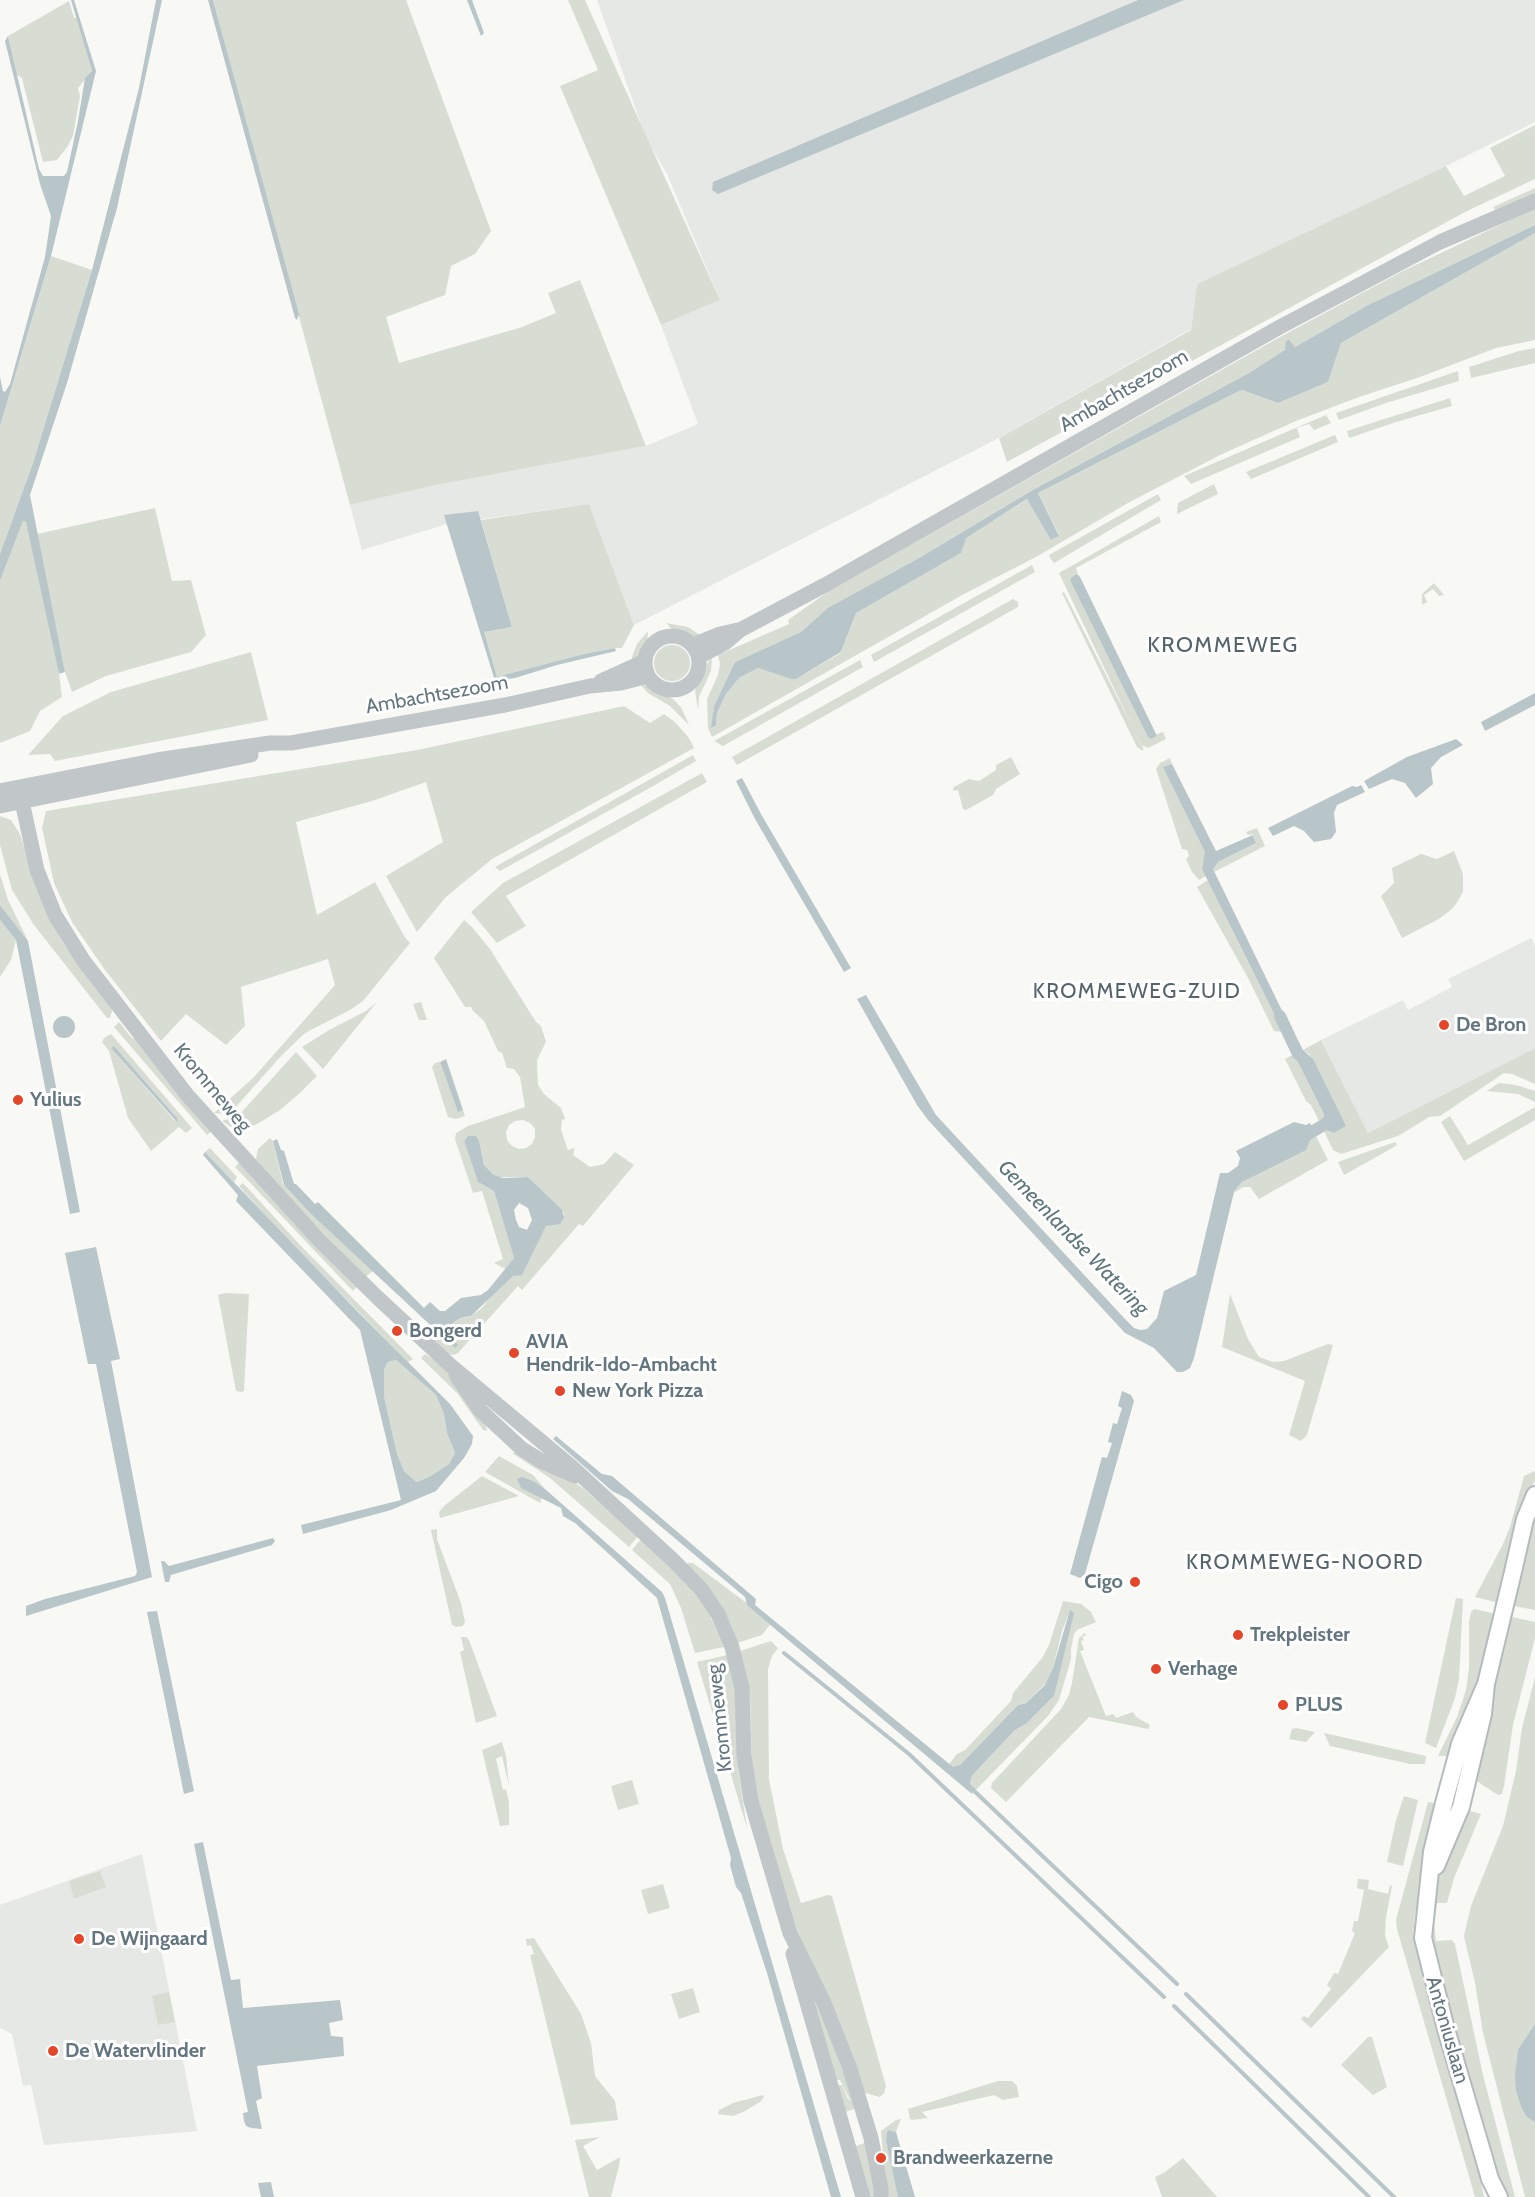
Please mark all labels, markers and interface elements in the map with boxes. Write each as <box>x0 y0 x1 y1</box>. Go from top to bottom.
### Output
street label: Ambachtsezoom <box>1056 345 1192 437</box>
district label: KROMMEWEG <box>1147 633 1299 659</box>
street label: Ambachtsezoom <box>364 671 510 719</box>
district label: KROMMEWEG-ZUID <box>1033 979 1241 1005</box>
place label: De Bron <box>1456 1013 1526 1037</box>
marker: De Bron <box>1437 1018 1451 1032</box>
street label: Krommeweg <box>168 1039 256 1137</box>
place label: Yulius <box>30 1088 81 1112</box>
marker: Yulius <box>11 1093 25 1107</box>
water label: Gemeenlandse Watering <box>992 1155 1154 1321</box>
place label: Bongerd <box>409 1319 482 1343</box>
marker: Bongerd <box>390 1324 404 1338</box>
place label: AVIA Hendrik-Ido-Ambacht <box>526 1330 717 1377</box>
marker: AVIA Hendrik-Ido-Ambacht <box>507 1346 521 1360</box>
place label: New York Pizza <box>572 1379 703 1403</box>
marker: New York Pizza <box>553 1384 567 1398</box>
district label: KROMMEWEG-NOORD <box>1186 1550 1424 1576</box>
place label: Cigo <box>1084 1570 1123 1594</box>
marker: Cigo <box>1128 1575 1142 1589</box>
place label: Trekpleister <box>1250 1623 1350 1647</box>
marker: Trekpleister <box>1231 1628 1245 1642</box>
place label: Verhage <box>1168 1657 1237 1681</box>
marker: Verhage <box>1149 1662 1163 1676</box>
street label: Krommeweg <box>702 1663 738 1773</box>
place label: PLUS <box>1295 1693 1343 1717</box>
marker: PLUS <box>1276 1698 1290 1712</box>
place label: De Wijngaard <box>91 1927 208 1951</box>
marker: De Wijngaard <box>72 1932 86 1946</box>
street label: Antoniuslaan <box>1420 1974 1474 2086</box>
place label: De Watervlinder <box>65 2039 206 2063</box>
marker: De Watervlinder <box>46 2044 60 2058</box>
place label: Brandweerkazerne <box>893 2146 1053 2170</box>
marker: Brandweerkazerne <box>874 2151 888 2165</box>

